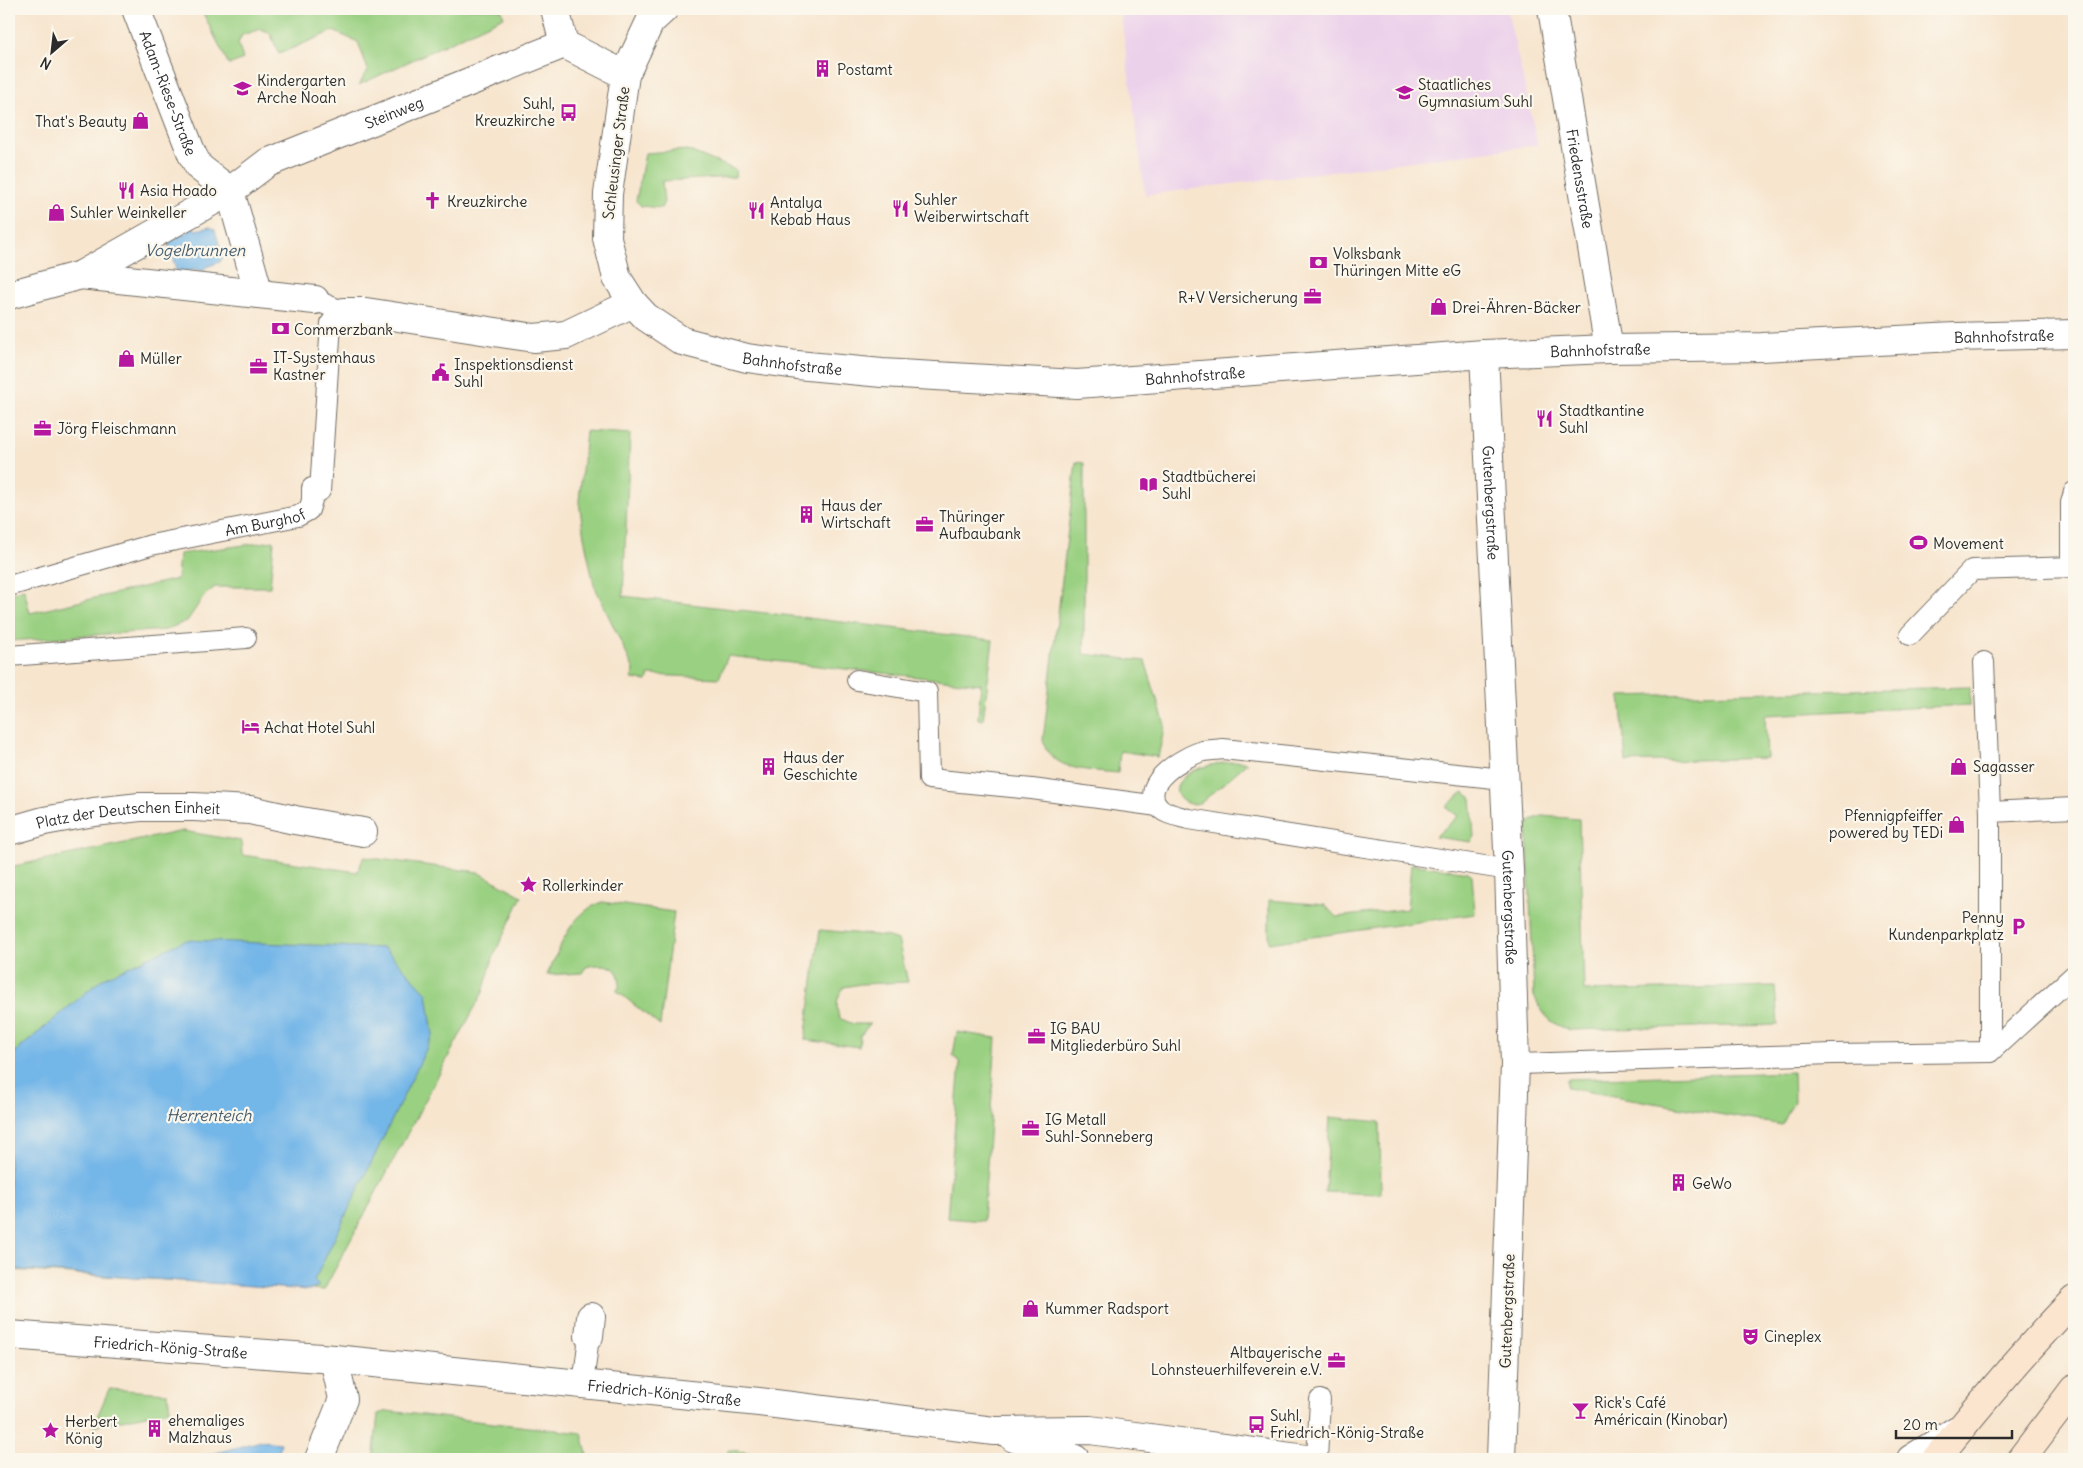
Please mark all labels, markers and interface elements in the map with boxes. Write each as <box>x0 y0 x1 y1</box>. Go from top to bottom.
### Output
north arrow <box>28 28 78 78</box>
street label: Adam-Riese-Straße <box>136 28 201 158</box>
text: N <box>37 53 54 74</box>
building icon: Postamt <box>813 59 833 79</box>
place label: Postamt <box>837 60 893 79</box>
place label: Kindergarten Arche Noah <box>257 71 346 107</box>
place label: Staatliches Gymnasium Suhl <box>1418 75 1533 111</box>
school or university icon: Kindergarten Arche Noah <box>233 79 253 99</box>
school or university icon: Staatliches Gymnasium Suhl <box>1394 83 1414 103</box>
street label: Schleusinger Straße <box>598 85 634 221</box>
street label: Steinweg <box>362 92 426 132</box>
place label: Suhl, Kreuzkirche <box>475 94 555 130</box>
bus stop icon: Suhl, Kreuzkirche <box>559 102 579 122</box>
shop icon: That's Beauty <box>131 111 151 131</box>
place label: That's Beauty <box>35 112 127 131</box>
street label: Friedensstraße <box>1563 127 1598 230</box>
restaurant icon: Asia Hoado <box>116 180 136 200</box>
place label: Asia Hoado <box>140 181 217 200</box>
place label: Suhler Weiberwirtschaft <box>914 190 1029 226</box>
church icon: Kreuzkirche <box>423 191 443 211</box>
place label: Kreuzkirche <box>447 192 527 211</box>
place label: Antalya Kebab Haus <box>770 193 851 229</box>
restaurant icon: Suhler Weiberwirtschaft <box>890 198 910 218</box>
restaurant icon: Antalya Kebab Haus <box>746 201 766 221</box>
shop icon: Suhler Weinkeller <box>46 202 66 222</box>
place label: Suhler Weinkeller <box>70 203 187 222</box>
water label: Vogelbrunnen <box>145 240 246 260</box>
place label: Volksbank Thüringen Mitte eG <box>1333 244 1461 280</box>
bank icon: Volksbank Thüringen Mitte eG <box>1309 252 1329 272</box>
office icon: R+V Versicherung <box>1302 287 1322 307</box>
place label: R+V Versicherung <box>1178 288 1298 307</box>
shop icon: Drei-Ähren-Bäcker <box>1428 297 1448 317</box>
place label: Drei-Ähren-Bäcker <box>1452 298 1581 317</box>
bank icon: Commerzbank <box>270 319 290 339</box>
place label: Commerzbank <box>294 320 393 339</box>
street label: Bahnhofstraße <box>1954 325 2054 347</box>
street label: Bahnhofstraße <box>1550 339 1651 361</box>
shop icon: Müller <box>116 348 136 368</box>
place label: IT-Systemhaus Kastner <box>273 348 375 384</box>
street label: Bahnhofstraße <box>741 348 843 379</box>
place label: Müller <box>140 349 182 368</box>
place label: Inspektionsdienst Suhl <box>454 355 573 391</box>
office icon: IT-Systemhaus Kastner <box>249 356 269 376</box>
street label: Bahnhofstraße <box>1144 362 1246 388</box>
public building icon: Inspektionsdienst Suhl <box>430 363 450 383</box>
place label: Stadtkantine Suhl <box>1559 401 1644 437</box>
restaurant icon: Stadtkantine Suhl <box>1535 409 1555 429</box>
office icon: Jörg Fleischmann <box>33 418 53 438</box>
place label: Jörg Fleischmann <box>57 419 177 438</box>
street label: Gutenbergstraße <box>1479 445 1503 561</box>
place label: Stadtbücherei Suhl <box>1162 467 1256 503</box>
library icon: Stadtbücherei Suhl <box>1138 475 1158 495</box>
place label: Haus der Wirtschaft <box>821 496 891 532</box>
street label: Am Burghof <box>223 504 310 540</box>
building icon: Haus der Wirtschaft <box>797 504 817 524</box>
place label: Thüringer Aufbaubank <box>939 507 1021 543</box>
office icon: Thüringer Aufbaubank <box>915 515 935 535</box>
sports icon: Movement <box>1909 533 1929 553</box>
place label: Movement <box>1933 534 2004 553</box>
hotel icon: Achat Hotel Suhl <box>240 717 260 737</box>
place label: Achat Hotel Suhl <box>264 718 375 737</box>
place label: Haus der Geschichte <box>783 748 858 784</box>
building icon: Haus der Geschichte <box>759 756 779 776</box>
shop icon: Sagasser <box>1949 756 1969 776</box>
place label: Sagasser <box>1973 757 2035 776</box>
street label: Platz der Deutschen Einheit <box>34 798 221 832</box>
place label: Pfennigpfeiffer powered by TEDi <box>1829 806 1943 842</box>
shop icon: Pfennigpfeiffer powered by TEDi <box>1947 814 1967 834</box>
street label: Gutenbergstraße <box>1499 850 1521 965</box>
place icon: Rollerkinder <box>518 875 538 895</box>
place label: Rollerkinder <box>542 876 623 895</box>
place label: Penny Kundenparkplatz <box>1888 908 2004 944</box>
parking icon: Penny Kundenparkplatz <box>2008 916 2028 936</box>
place label: IG BAU Mitgliederbüro Suhl <box>1050 1019 1181 1055</box>
office icon: IG BAU Mitgliederbüro Suhl <box>1026 1027 1046 1047</box>
water label: Herrenteich <box>166 1105 252 1125</box>
place label: IG Metall Suhl-Sonneberg <box>1045 1110 1153 1146</box>
office icon: IG Metall Suhl-Sonneberg <box>1021 1118 1041 1138</box>
building icon: GeWo <box>1668 1173 1688 1193</box>
place label: GeWo <box>1692 1174 1732 1193</box>
street label: Gutenbergstraße <box>1496 1253 1518 1369</box>
shop icon: Kummer Radsport <box>1021 1298 1041 1318</box>
place label: Kummer Radsport <box>1045 1299 1169 1318</box>
theatre icon: Cineplex <box>1740 1326 1760 1346</box>
place label: Cineplex <box>1764 1327 1822 1346</box>
street label: Friedrich-König-Straße <box>93 1332 248 1362</box>
place label: Altbayerische Lohnsteuerhilfeverein e.V. <box>1151 1343 1322 1379</box>
office icon: Altbayerische Lohnsteuerhilfeverein e.V. <box>1326 1351 1346 1371</box>
street label: Friedrich-König-Straße <box>587 1375 742 1410</box>
place label: Rick's Café Américain (Kinobar) <box>1594 1393 1727 1429</box>
bar icon: Rick's Café Américain (Kinobar) <box>1570 1401 1590 1421</box>
place label: Suhl, Friedrich-König-Straße <box>1270 1406 1424 1442</box>
scale bar <box>1896 1408 2012 1440</box>
place label: ehemaliges Malzhaus <box>168 1411 245 1447</box>
place label: Herbert König <box>65 1412 117 1448</box>
bus stop icon: Suhl, Friedrich-König-Straße <box>1246 1414 1266 1434</box>
text: 20 m <box>1903 1415 1938 1434</box>
building icon: ehemaliges Malzhaus <box>144 1419 164 1439</box>
place icon: Herbert König <box>41 1420 61 1440</box>

